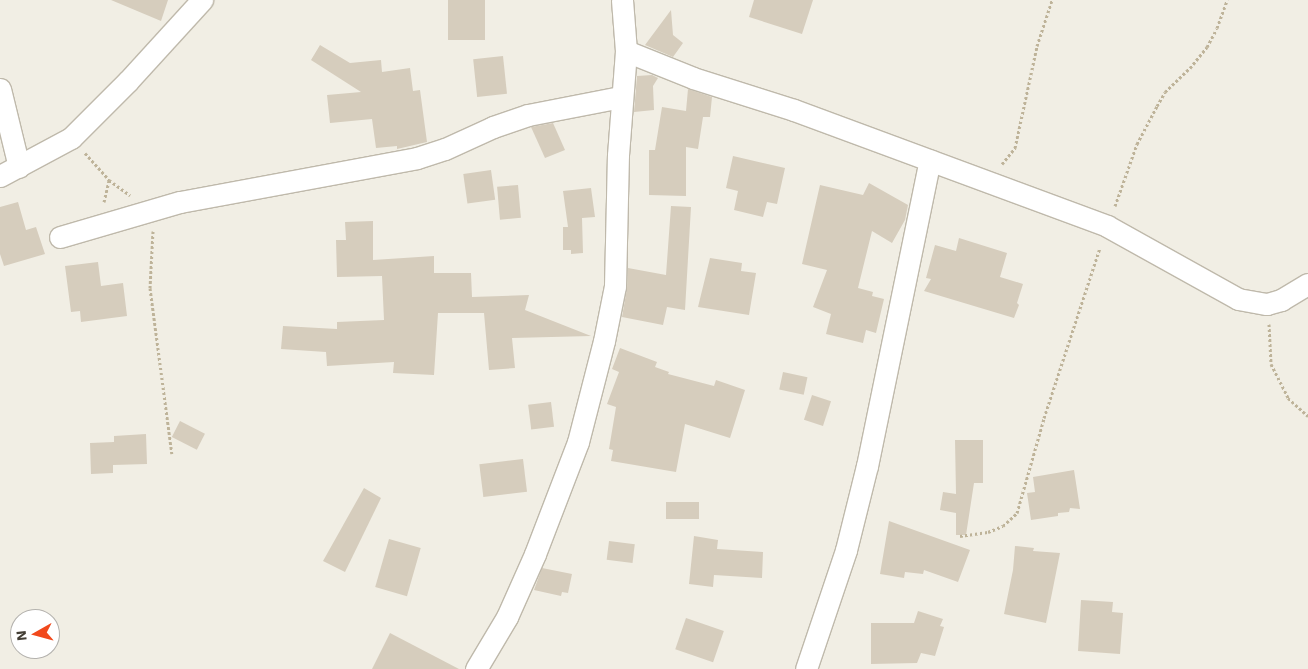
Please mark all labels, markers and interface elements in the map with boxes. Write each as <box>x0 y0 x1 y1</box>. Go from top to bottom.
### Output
north arrow <box>10 609 60 659</box>
text: N <box>13 630 30 642</box>

